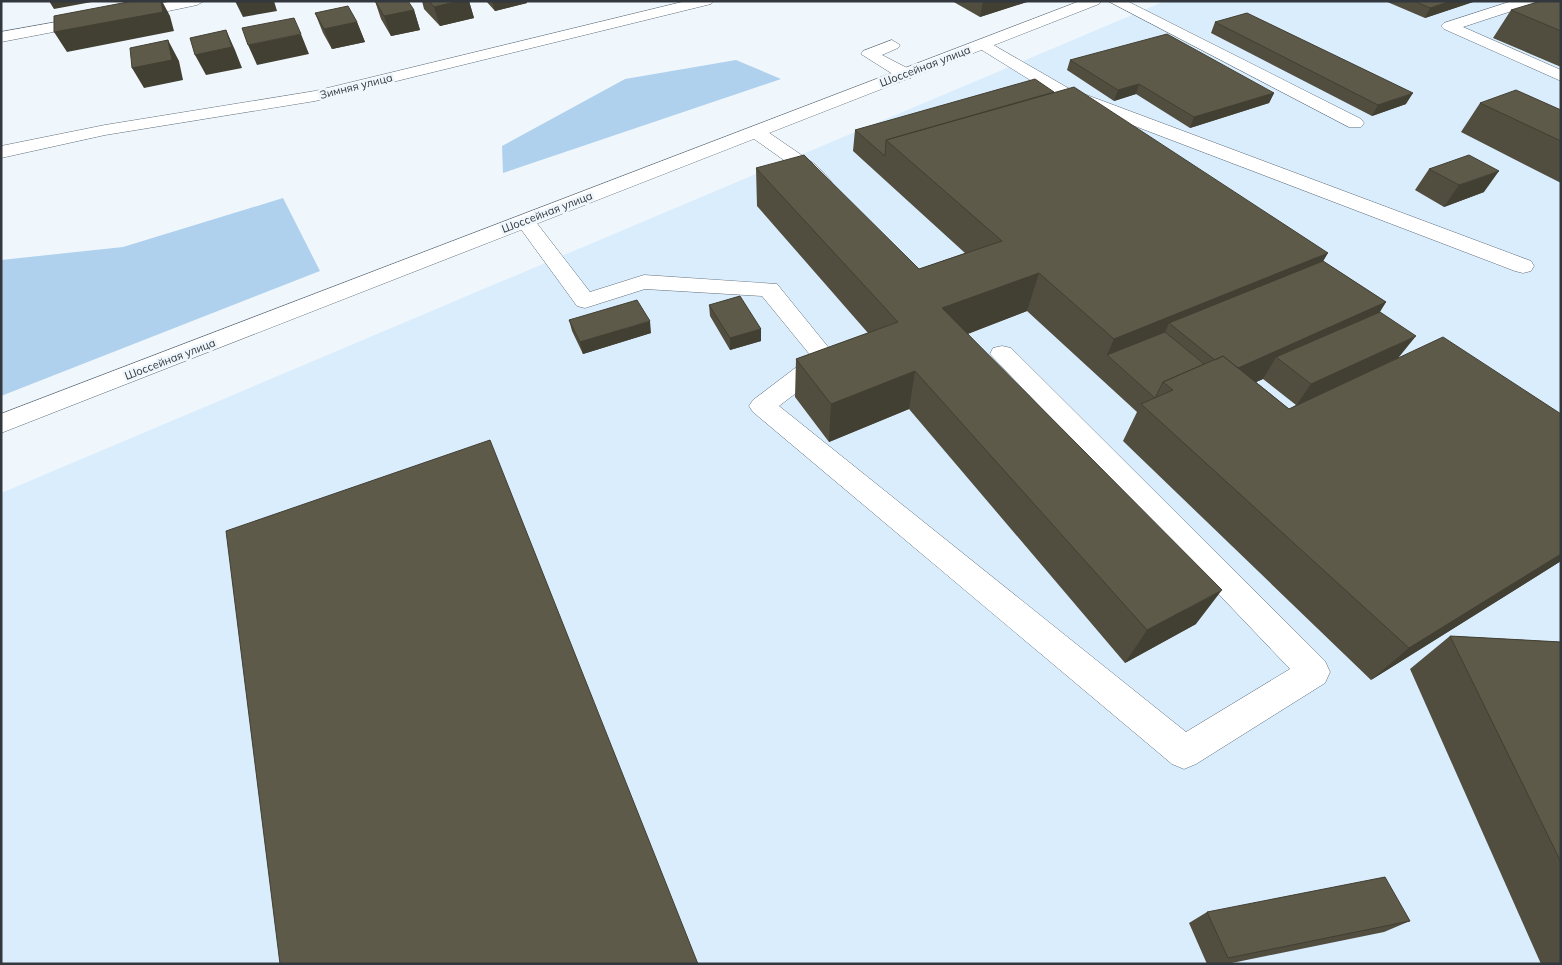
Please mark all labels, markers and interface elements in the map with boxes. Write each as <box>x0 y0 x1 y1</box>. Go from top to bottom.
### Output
street label: Шоссейная улица <box>878 42 972 90</box>
street label: Зимняя улица <box>318 70 394 102</box>
street label: Шоссейная улица <box>500 188 594 236</box>
street label: Шоссейная улица <box>123 335 217 383</box>

